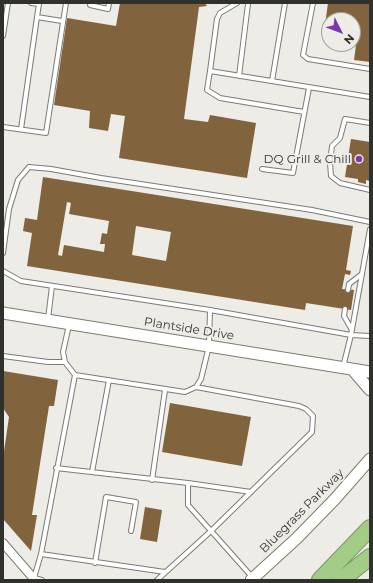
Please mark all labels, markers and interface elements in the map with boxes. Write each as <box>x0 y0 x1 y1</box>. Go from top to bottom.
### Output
north arrow <box>321 12 361 52</box>
text: N <box>341 31 357 47</box>
place label: DQ Grill & Chill <box>264 152 351 166</box>
marker: DQ Grill & Chill <box>354 154 364 164</box>
street label: Plantside Drive <box>143 315 235 343</box>
street label: Bluegrass Parkway <box>257 466 347 556</box>

